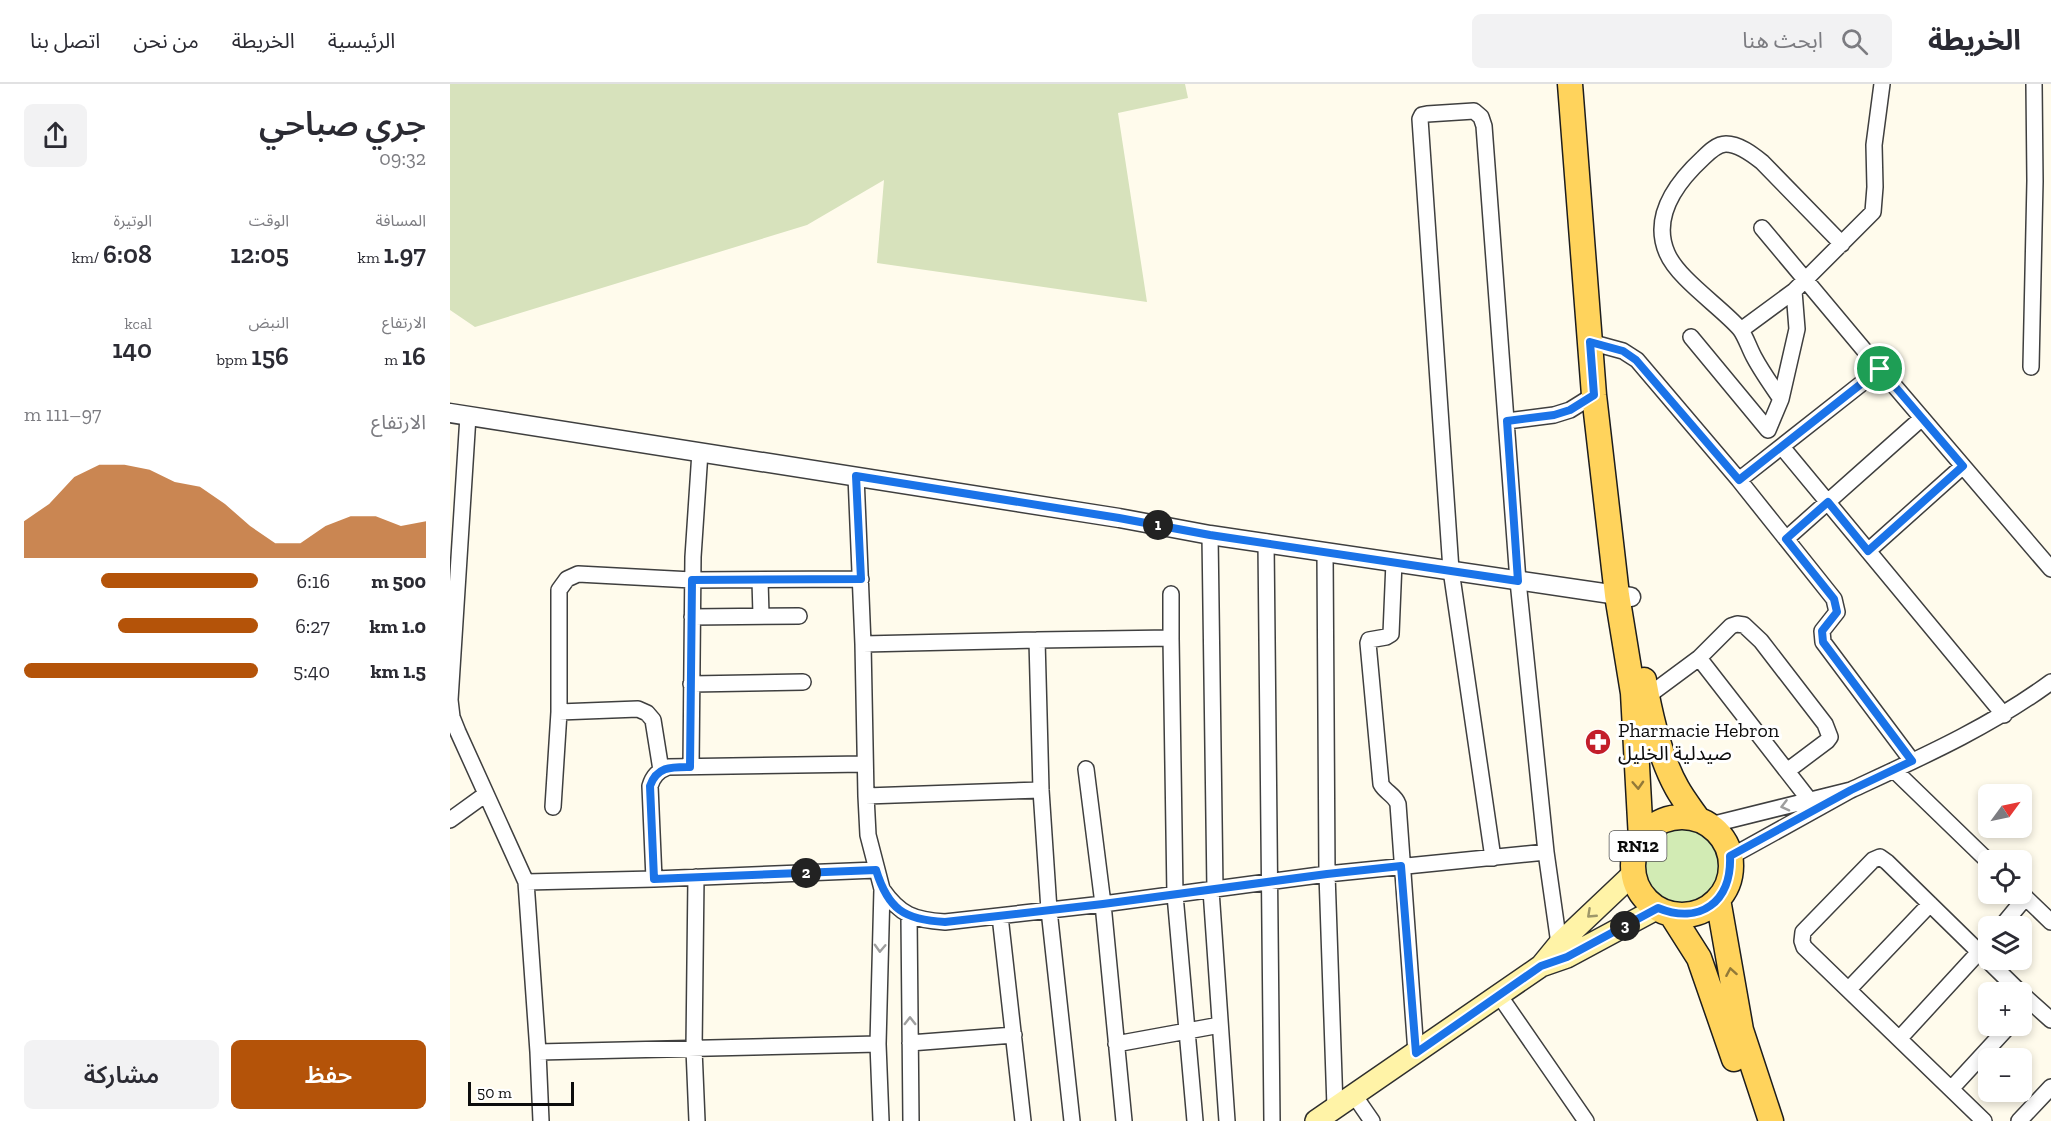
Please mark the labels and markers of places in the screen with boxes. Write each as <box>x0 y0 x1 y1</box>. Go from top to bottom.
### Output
pin <box>1854 343 1905 394</box>
pin: 1 <box>1143 510 1173 540</box>
place label: Pharmacie Hebron صيدلية الخليل <box>1618 718 1780 765</box>
pharmacy icon: Pharmacie Hebron صيدلية الخليل <box>1583 727 1613 757</box>
pin: 2 <box>791 858 821 888</box>
pin: 3 <box>1610 911 1640 941</box>

